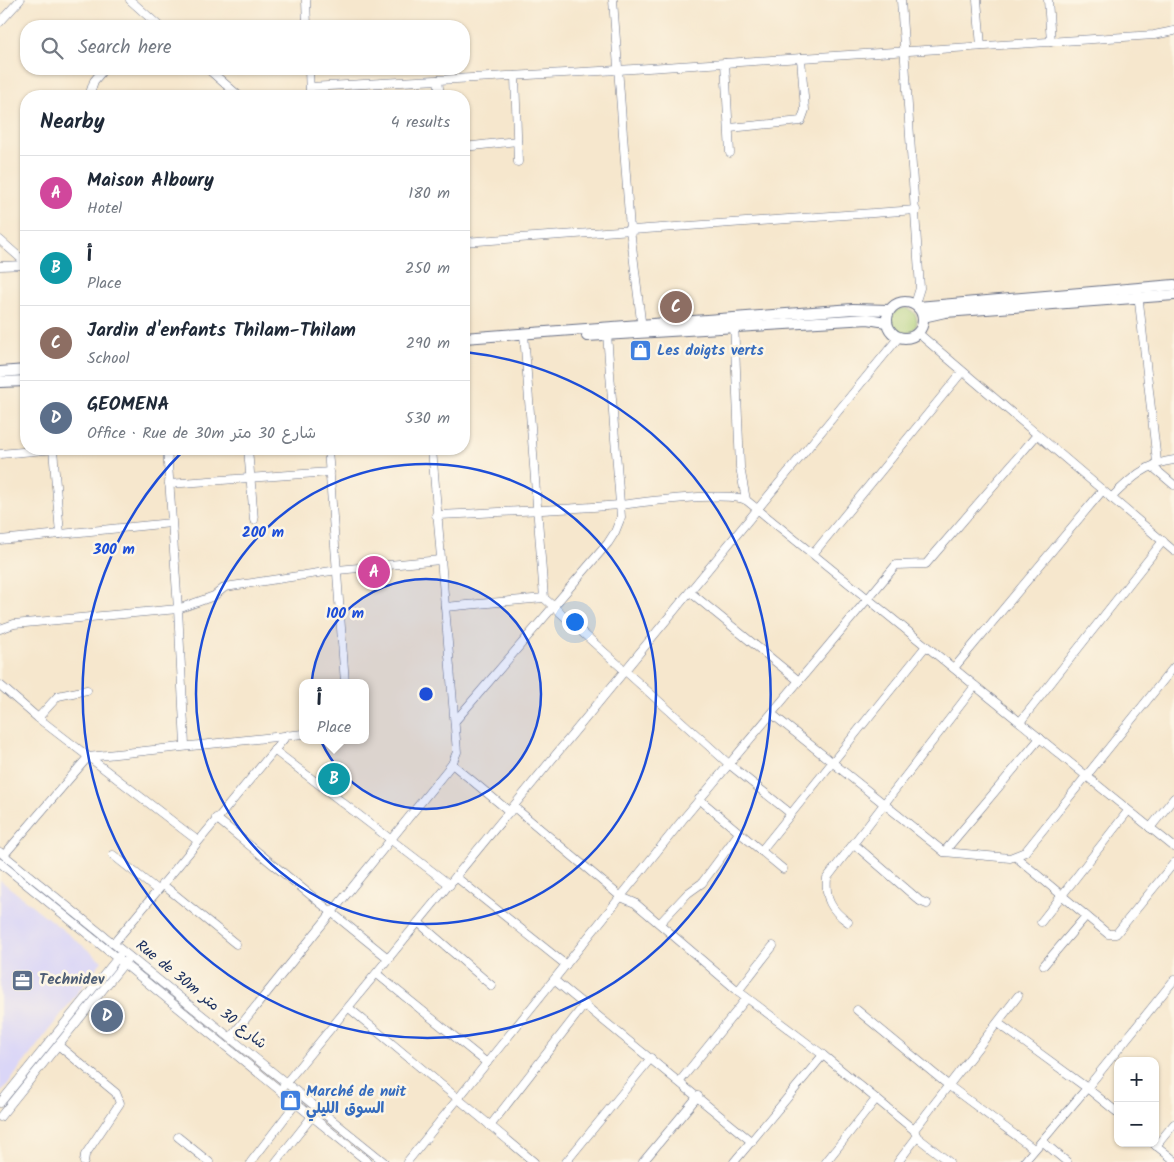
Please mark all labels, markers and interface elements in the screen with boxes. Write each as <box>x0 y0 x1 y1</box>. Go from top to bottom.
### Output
search box <box>20 20 470 75</box>
text: Search here <box>78 33 172 63</box>
icon: search <box>38 34 66 62</box>
text: Nearby <box>40 106 105 139</box>
text: 4 results <box>391 110 450 135</box>
text: Maison Alboury <box>87 166 214 196</box>
text: A <box>51 181 61 206</box>
text: 180 m <box>408 181 450 206</box>
text: Hotel <box>87 196 122 221</box>
text: أ <box>87 241 92 271</box>
text: B <box>51 256 61 281</box>
text: 250 m <box>405 256 450 281</box>
text: Place <box>87 271 121 296</box>
pin: C <box>660 288 692 326</box>
text: Jardin d'enfants Thilam-Thilam <box>87 316 356 346</box>
text: C <box>51 331 61 356</box>
text: 290 m <box>406 331 450 356</box>
shop icon: Les doigts verts <box>629 339 653 363</box>
place label: Les doigts verts <box>657 339 764 363</box>
text: School <box>87 346 130 371</box>
text: GEOMENA <box>87 390 169 420</box>
text: D <box>51 406 61 431</box>
text: 530 m <box>405 406 450 431</box>
text: Office · Rue de 30m شارع 30 متر <box>87 421 316 446</box>
text: 200 m <box>242 521 284 545</box>
text: 300 m <box>92 538 135 562</box>
pin: A <box>358 553 390 591</box>
text: 100 m <box>326 602 364 626</box>
your location <box>562 609 588 635</box>
popup <box>299 679 369 744</box>
text: أ <box>317 685 322 715</box>
centre of rings <box>417 685 435 703</box>
text: Place <box>317 715 351 740</box>
pin: B <box>318 760 350 798</box>
street label: Rue de 30m شارع 30 متر <box>130 934 272 1056</box>
office icon: Technidev <box>11 968 35 992</box>
place label: Technidev <box>39 968 105 992</box>
pin: D <box>91 997 123 1035</box>
map controls <box>1114 1057 1159 1147</box>
button: + <box>1114 1057 1159 1102</box>
place label: Marché de nuit السوق الليلي <box>306 1080 406 1122</box>
shop icon: Marché de nuit السوق الليلي <box>278 1089 302 1113</box>
button: − <box>1114 1102 1159 1147</box>

